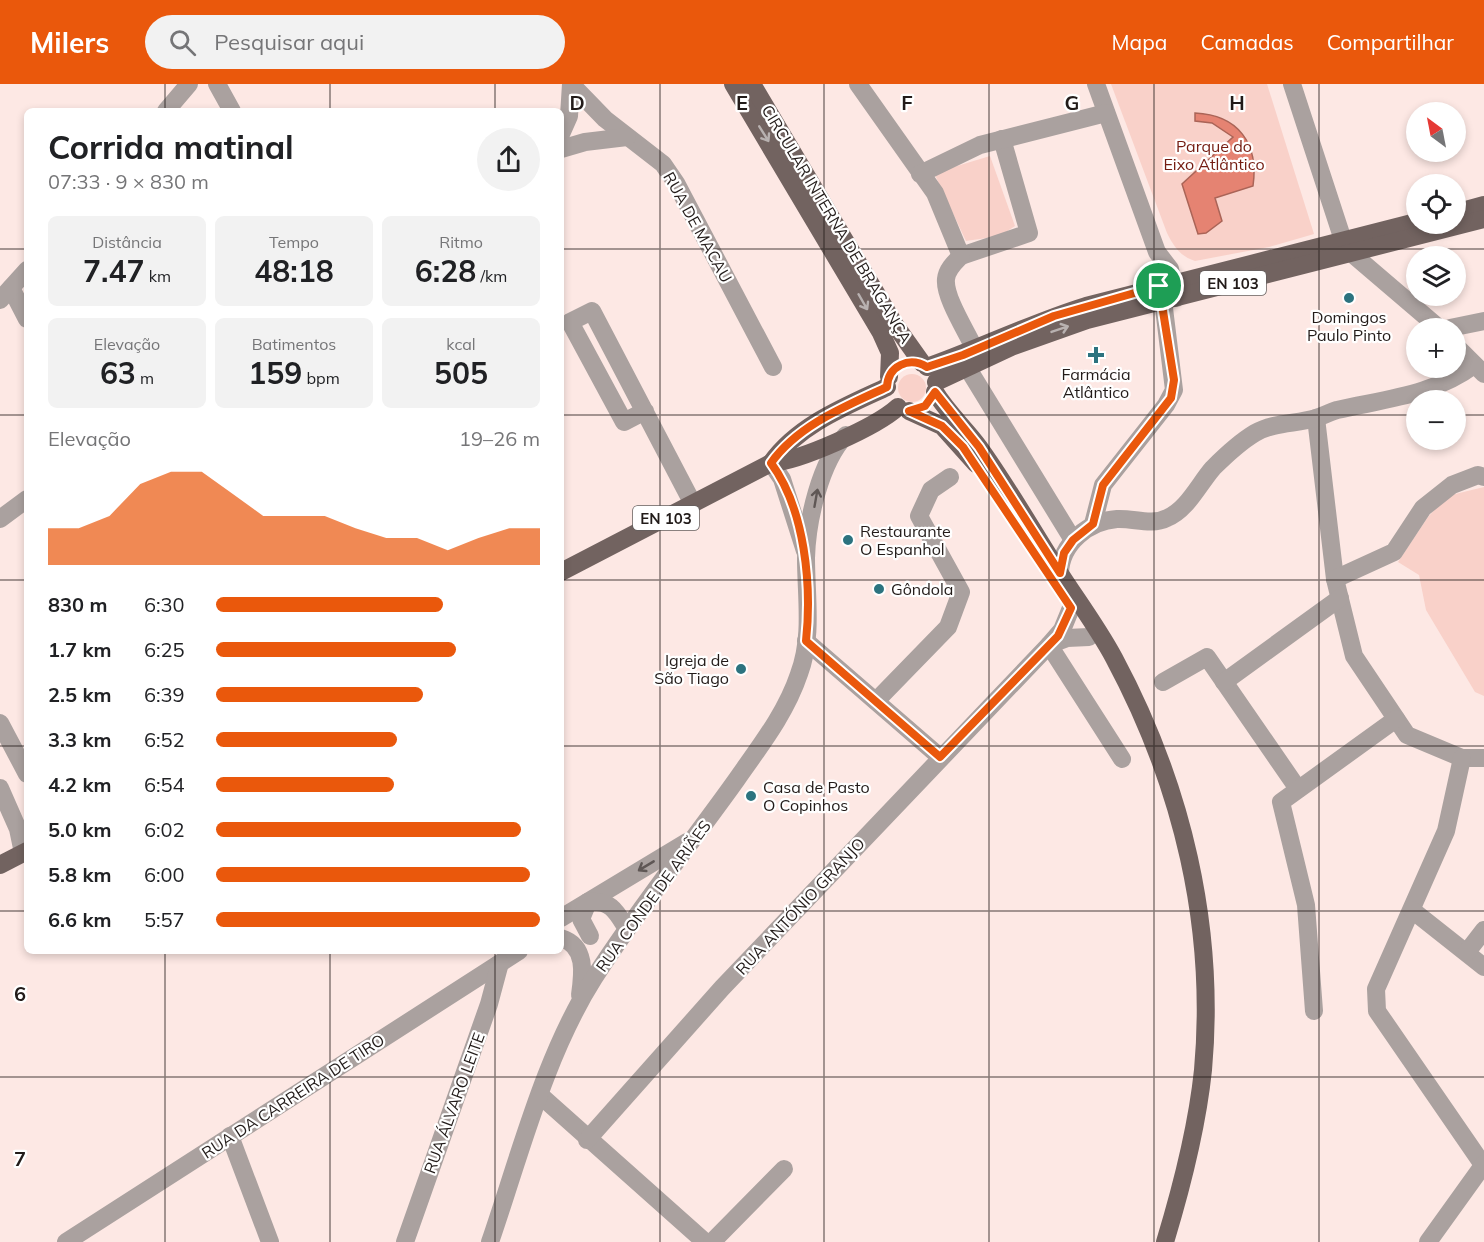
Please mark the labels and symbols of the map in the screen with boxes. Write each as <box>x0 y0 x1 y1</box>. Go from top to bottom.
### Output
text: D <box>569 90 585 115</box>
text: E <box>736 90 748 115</box>
text: F <box>901 90 913 115</box>
text: G <box>1065 90 1079 115</box>
text: H <box>1229 90 1245 115</box>
street label: CIRCULAR INTERNA DE BRAGANÇA <box>758 101 916 347</box>
north arrow <box>1406 102 1466 162</box>
one-way arrow <box>758 125 770 142</box>
park label: Parque do Eixo Atlântico <box>1163 136 1265 174</box>
street label: RUA DE MACAU <box>659 168 737 286</box>
pin <box>1133 260 1184 311</box>
road number: EN 103 <box>1200 271 1266 295</box>
marker: Domingos Paulo Pinto <box>1342 291 1356 305</box>
one-way arrow <box>857 293 869 310</box>
place label: Domingos Paulo Pinto <box>1307 307 1391 345</box>
one-way arrow <box>1050 322 1069 333</box>
marker: Farmácia Atlântico <box>1089 348 1103 362</box>
place label: Farmácia Atlântico <box>1061 364 1131 402</box>
one-way arrow <box>811 488 822 508</box>
road number: EN 103 <box>633 506 699 530</box>
place label: Restaurante O Espanhol <box>860 521 951 559</box>
marker: Restaurante O Espanhol <box>841 533 855 547</box>
place label: Gôndola <box>891 579 953 599</box>
marker: Gôndola <box>872 582 886 596</box>
place label: Igreja de São Tiago <box>654 650 729 688</box>
marker: Igreja de São Tiago <box>734 662 748 676</box>
place label: Casa de Pasto O Copinhos <box>763 777 870 815</box>
marker: Casa de Pasto O Copinhos <box>744 789 758 803</box>
street label: RUA CONDE DE ARIÃES <box>591 816 715 976</box>
street label: RUA ANTÓNIO GRANJO <box>731 833 869 979</box>
one-way arrow <box>638 861 655 873</box>
text: 6 <box>14 981 26 1006</box>
street label: RUA DA CARREIRA DE TIRO <box>198 1029 388 1163</box>
street label: RUA ÁLVARO LEITE <box>419 1030 489 1176</box>
text: 7 <box>14 1146 26 1171</box>

